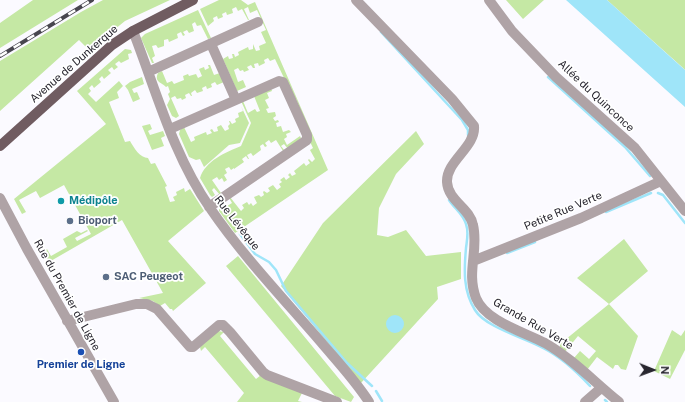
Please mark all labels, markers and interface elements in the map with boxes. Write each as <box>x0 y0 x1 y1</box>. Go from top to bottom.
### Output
street label: Avenue de Dunkerque <box>27 22 121 106</box>
street label: Allée du Quinconce <box>555 57 637 135</box>
street label: Petite Rue Verte <box>522 189 604 233</box>
street label: Rue Lévêque <box>212 193 262 253</box>
place label: Médipôle <box>69 194 118 208</box>
marker: Médipôle <box>56 196 66 206</box>
place label: Bioport <box>78 214 117 228</box>
marker: Bioport <box>65 216 75 226</box>
street label: Rue du Premier de Ligne <box>31 237 103 353</box>
place label: SAC Peugeot <box>114 270 183 284</box>
marker: SAC Peugeot <box>101 272 111 282</box>
street label: Grande Rue Verte <box>491 296 575 352</box>
marker: Premier de Ligne <box>76 347 86 357</box>
north arrow <box>633 350 673 390</box>
place label: Premier de Ligne <box>37 358 125 372</box>
text: N <box>659 366 671 375</box>

